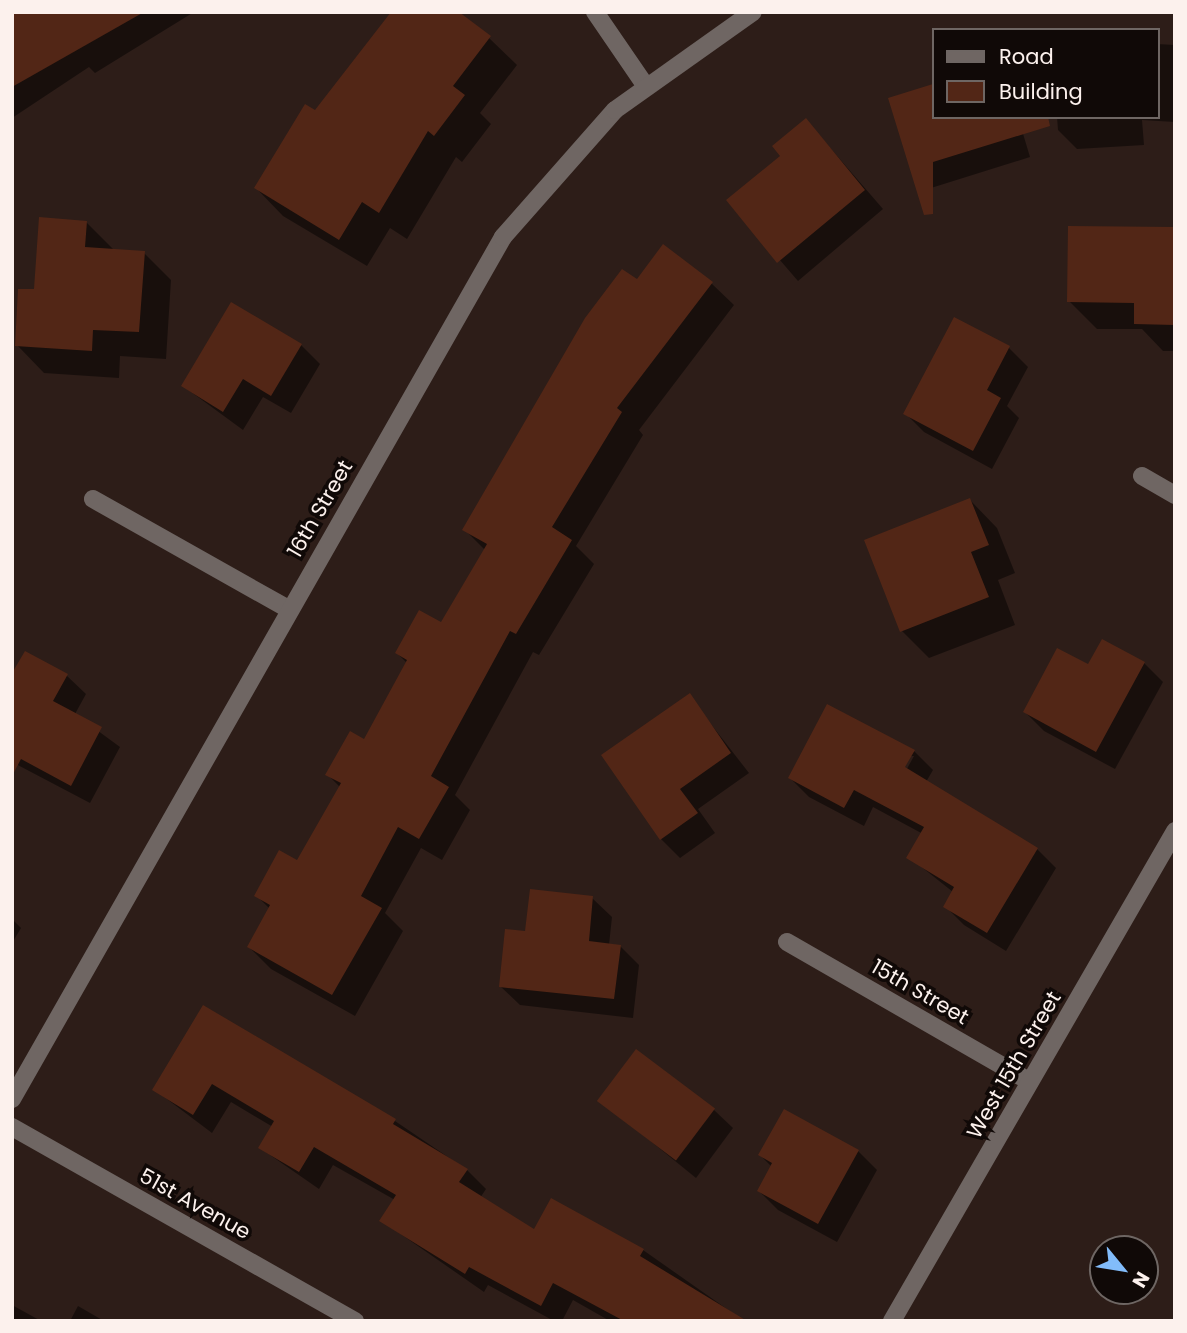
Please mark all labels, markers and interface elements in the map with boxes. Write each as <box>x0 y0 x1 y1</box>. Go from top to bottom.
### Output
legend <box>932 28 1159 119</box>
text: Road <box>999 42 1054 71</box>
text: Building <box>999 77 1083 106</box>
street label: 16th Street <box>282 456 358 562</box>
street label: 15th Street <box>867 954 973 1030</box>
street label: West 15th Street <box>962 987 1066 1143</box>
street label: 51st Avenue <box>135 1163 255 1245</box>
north arrow <box>1089 1235 1159 1305</box>
text: N <box>1126 1267 1156 1293</box>

